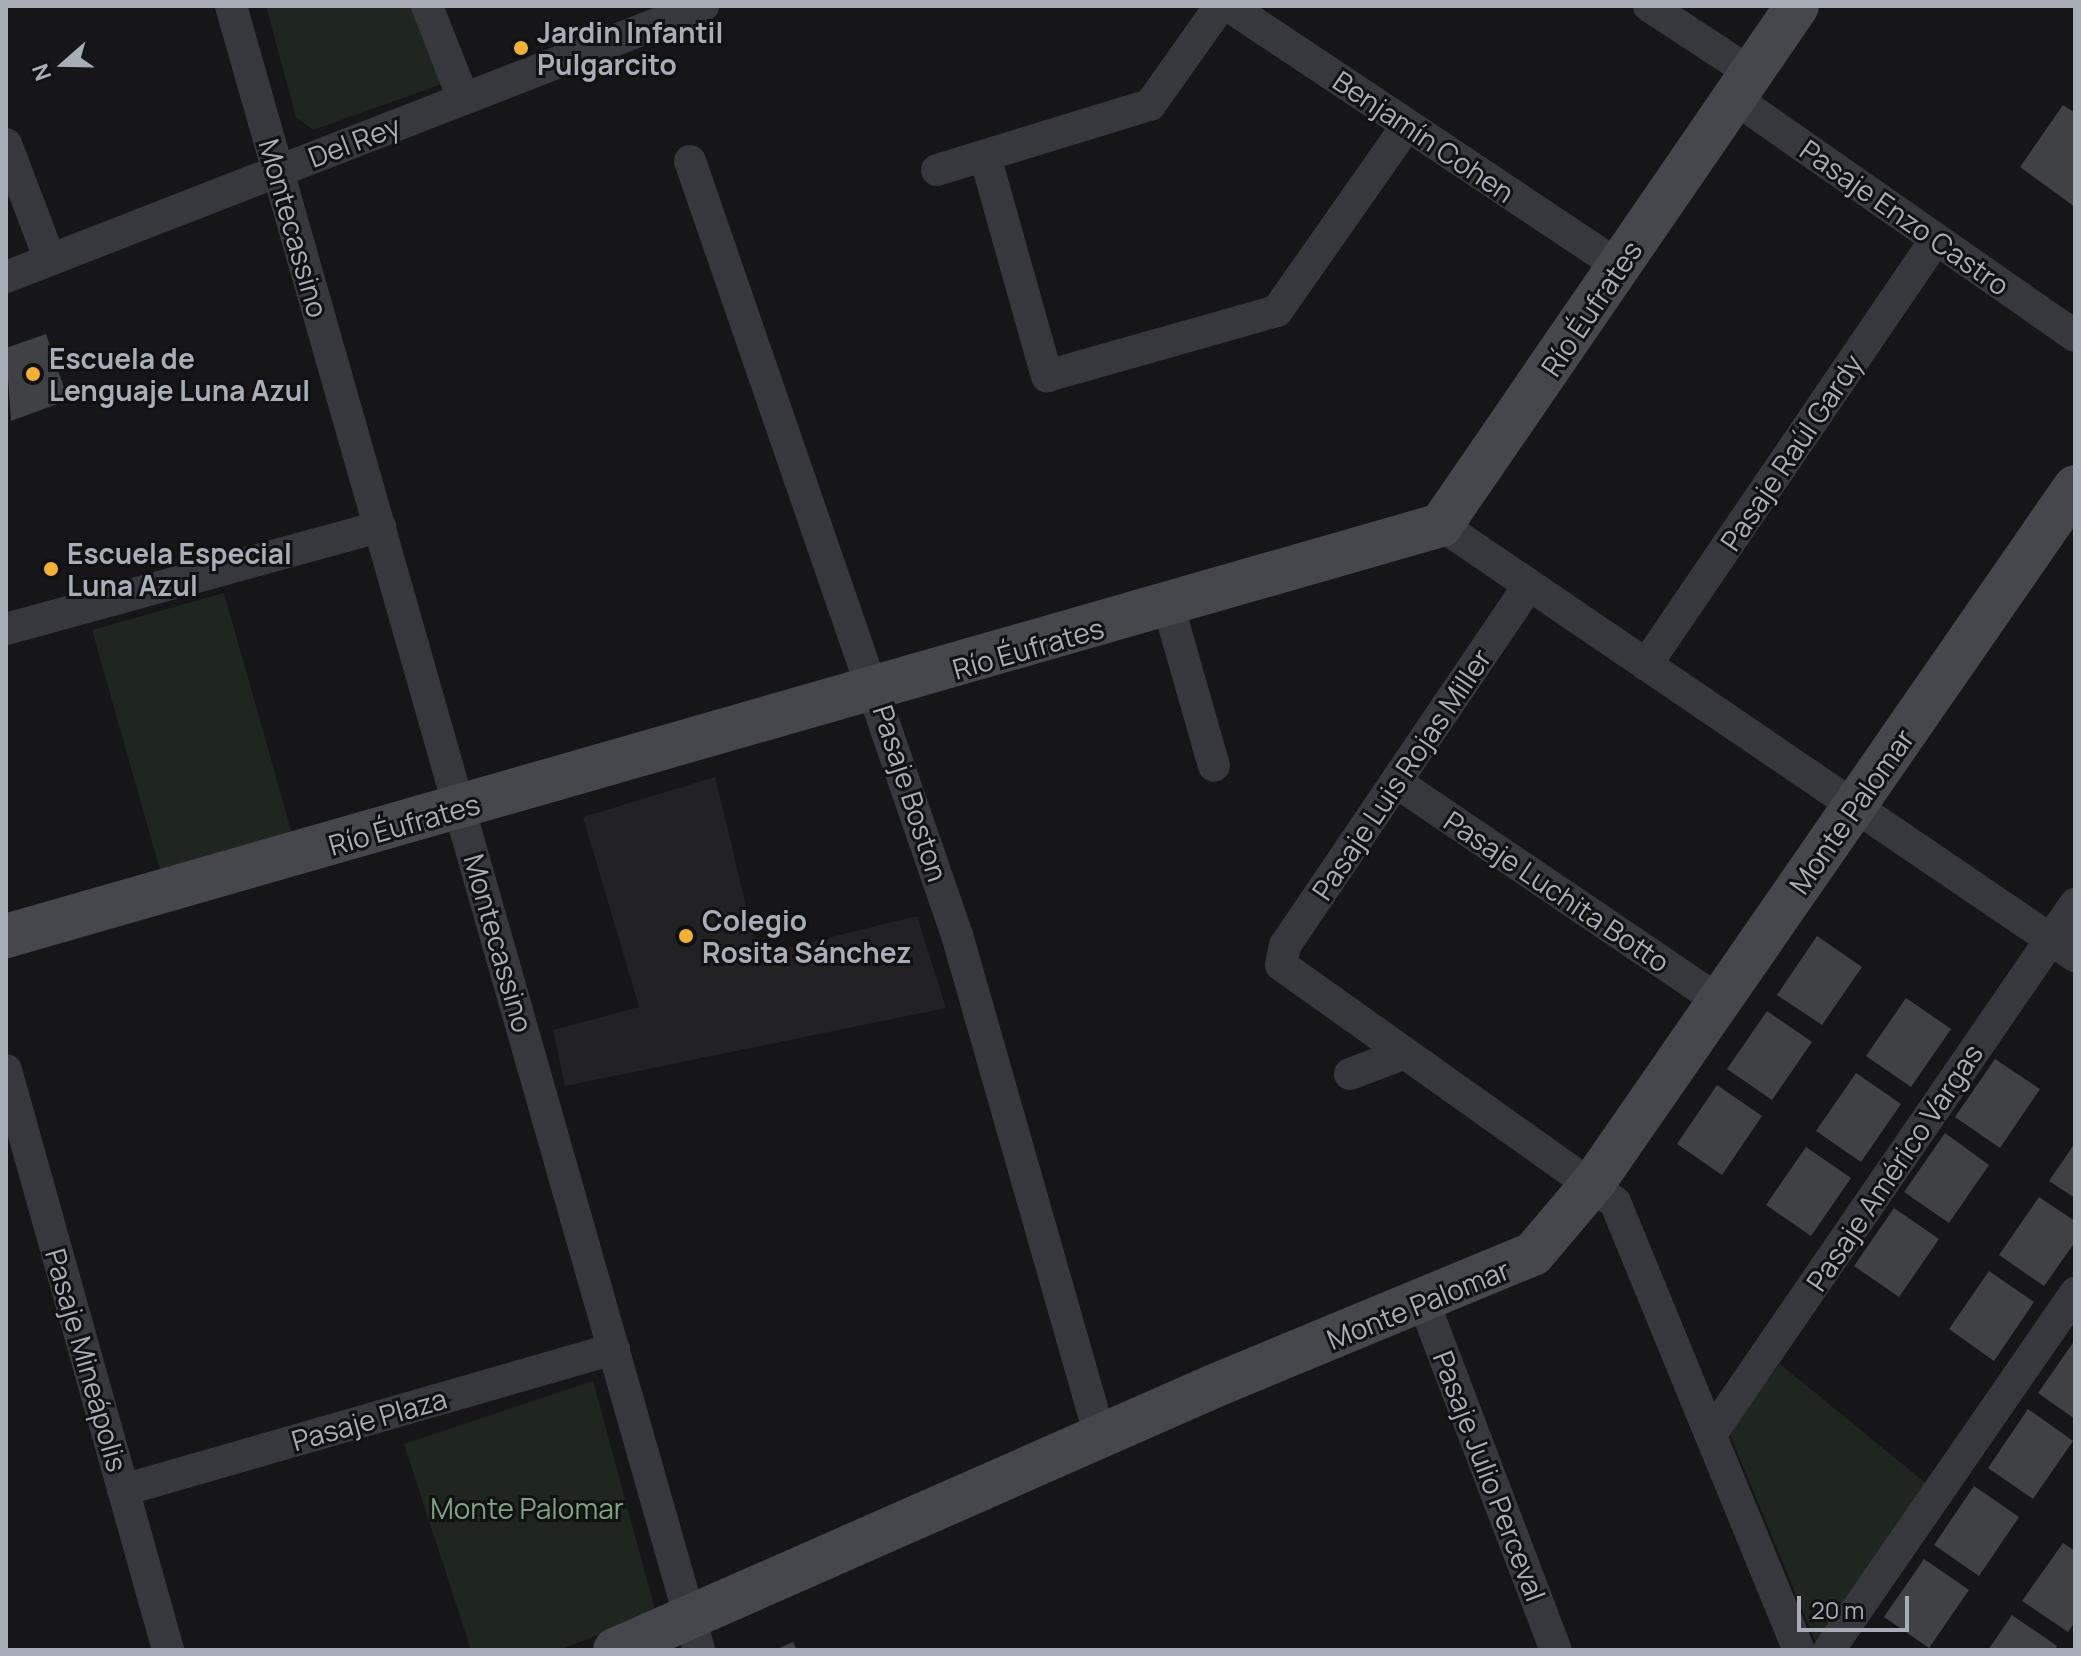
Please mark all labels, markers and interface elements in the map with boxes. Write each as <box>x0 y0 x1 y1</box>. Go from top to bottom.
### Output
place label: Jardin Infantil Pulgarcito <box>537 15 723 81</box>
north arrow <box>24 24 104 104</box>
marker: Jardin Infantil Pulgarcito <box>512 39 530 57</box>
text: N <box>25 60 58 85</box>
street label: Benjamín Cohen <box>1327 63 1521 209</box>
street label: Del Rey <box>303 108 405 174</box>
street label: Pasaje Enzo Castro <box>1794 132 2016 302</box>
street label: Montecassino <box>253 135 335 321</box>
street label: Río Éufrates <box>1534 234 1648 382</box>
place label: Escuela de Lenguaje Luna Azul <box>49 341 310 407</box>
street label: Pasaje Raúl Gardy <box>1713 347 1869 557</box>
marker: Escuela de Lenguaje Luna Azul <box>24 365 42 383</box>
place label: Escuela Especial Luna Azul <box>67 536 292 602</box>
marker: Escuela Especial Luna Azul <box>42 560 60 578</box>
street label: Río Éufrates <box>949 610 1107 686</box>
street label: Pasaje Luis Rojas Miller <box>1304 642 1498 906</box>
street label: Pasaje Boston <box>867 701 955 885</box>
street label: Monte Palomar <box>1782 722 1920 900</box>
street label: Río Éufrates <box>325 786 483 862</box>
street label: Pasaje Luchita Botto <box>1438 803 1676 979</box>
street label: Montecassino <box>458 850 540 1036</box>
place label: Colegio Rosita Sánchez <box>702 903 912 969</box>
marker: Colegio Rosita Sánchez <box>677 927 695 945</box>
street label: Pasaje Américo Vargas <box>1799 1037 1989 1297</box>
street label: Pasaje Mineápolis <box>39 1245 135 1475</box>
street label: Monte Palomar <box>1322 1252 1514 1356</box>
street label: Pasaje Julio Perceval <box>1427 1346 1553 1606</box>
street label: Pasaje Plaza <box>288 1381 450 1457</box>
park label: Monte Palomar <box>430 1491 624 1525</box>
scale bar <box>1801 1580 1913 1630</box>
text: 20 m <box>1811 1593 1864 1626</box>

